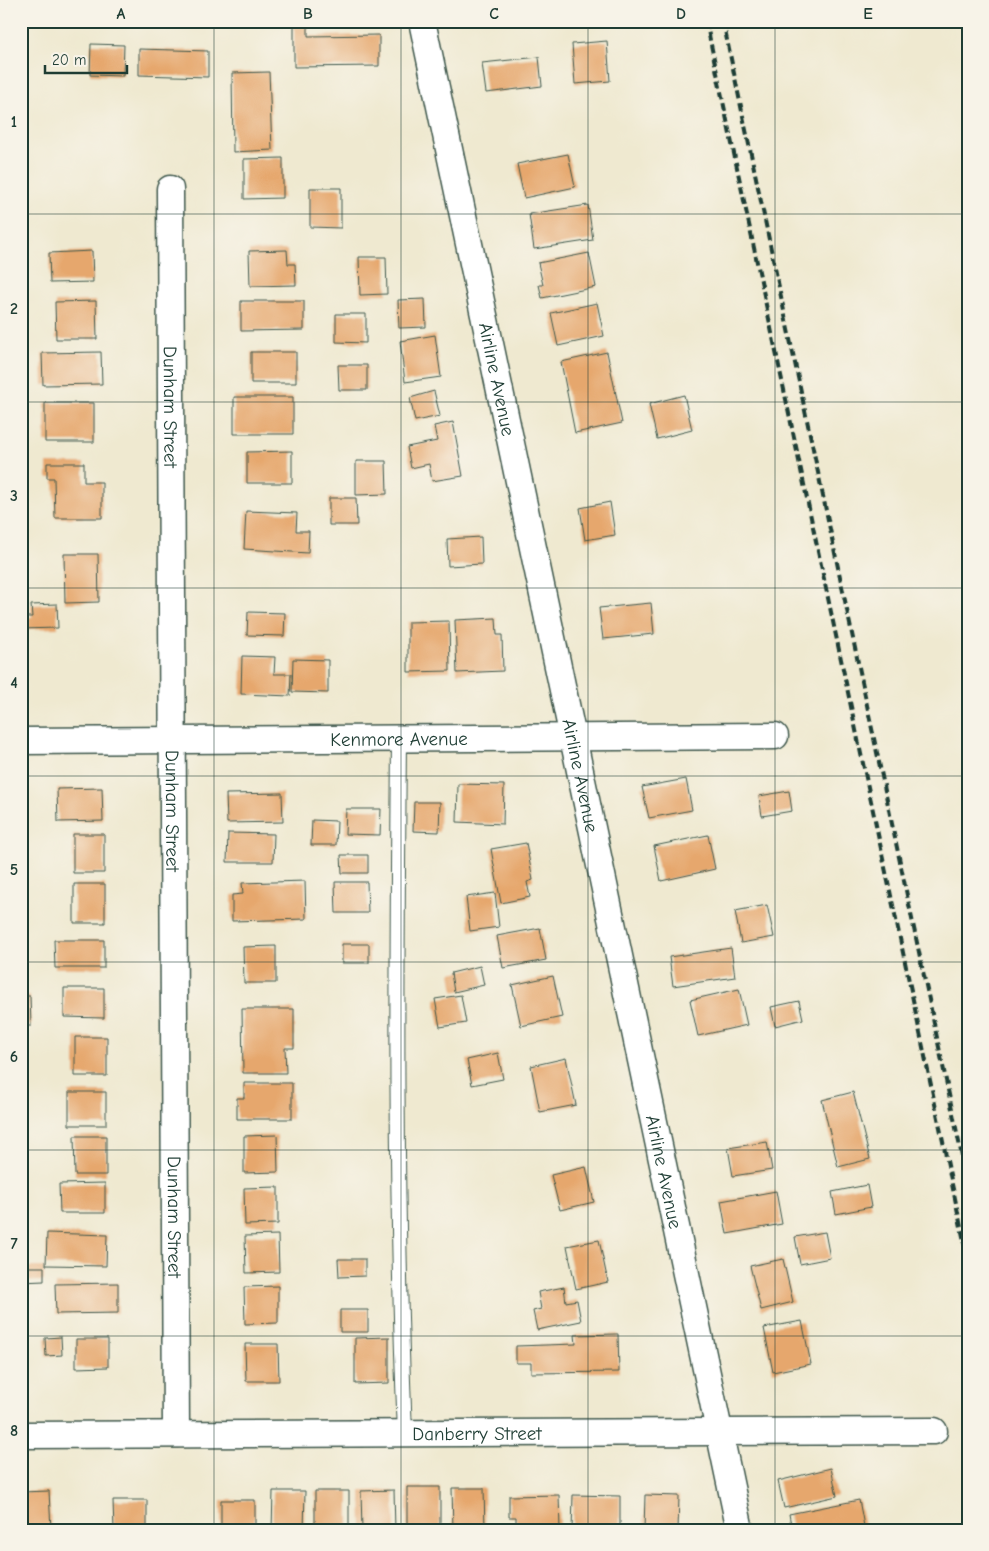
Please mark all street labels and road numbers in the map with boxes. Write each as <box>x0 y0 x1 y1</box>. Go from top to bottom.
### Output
street label: Airline Avenue <box>474 320 519 438</box>
street label: Dunham Street <box>159 346 181 469</box>
street label: Airline Avenue <box>557 717 603 835</box>
street label: Kenmore Avenue <box>330 728 468 751</box>
street label: Dunham Street <box>161 750 183 873</box>
street label: Airline Avenue <box>641 1113 686 1231</box>
street label: Dunham Street <box>163 1156 185 1279</box>
street label: Danberry Street <box>412 1423 542 1445</box>

